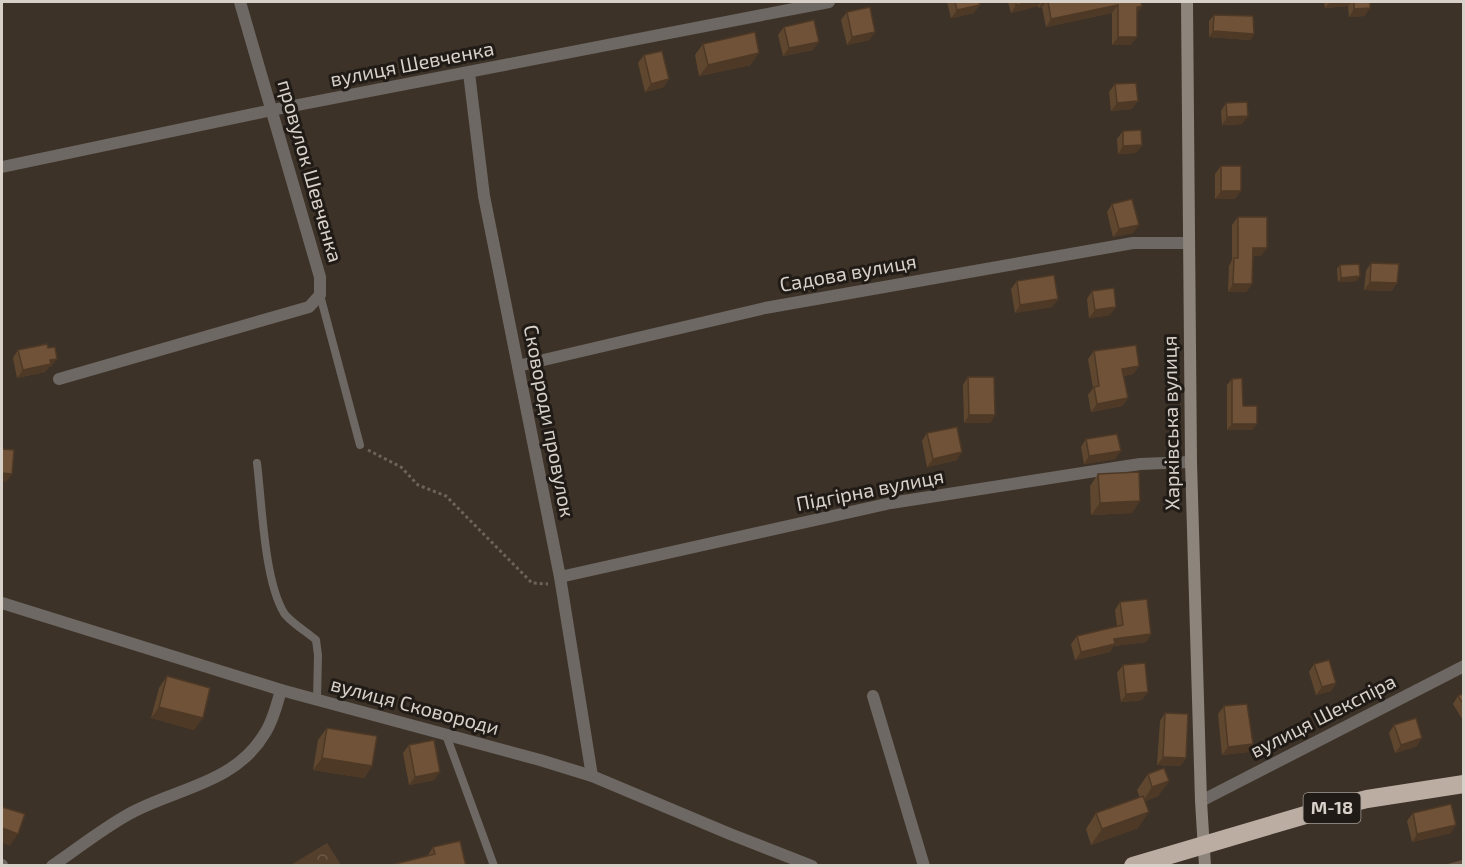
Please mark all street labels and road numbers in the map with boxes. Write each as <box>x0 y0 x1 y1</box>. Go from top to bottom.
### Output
street label: вулиця Шевченка <box>328 35 496 92</box>
street label: провулок Шевченка <box>272 77 348 265</box>
street label: Садова вулиця <box>777 248 918 297</box>
street label: Сковороди провулок <box>519 323 580 520</box>
street label: Харківська вулиця <box>1156 335 1185 511</box>
street label: Підгірна вулиця <box>794 463 946 516</box>
street label: вулиця Шекспіра <box>1246 668 1400 763</box>
street label: вулиця Сковороди <box>328 671 502 740</box>
road number: М-18 <box>1304 793 1360 823</box>

